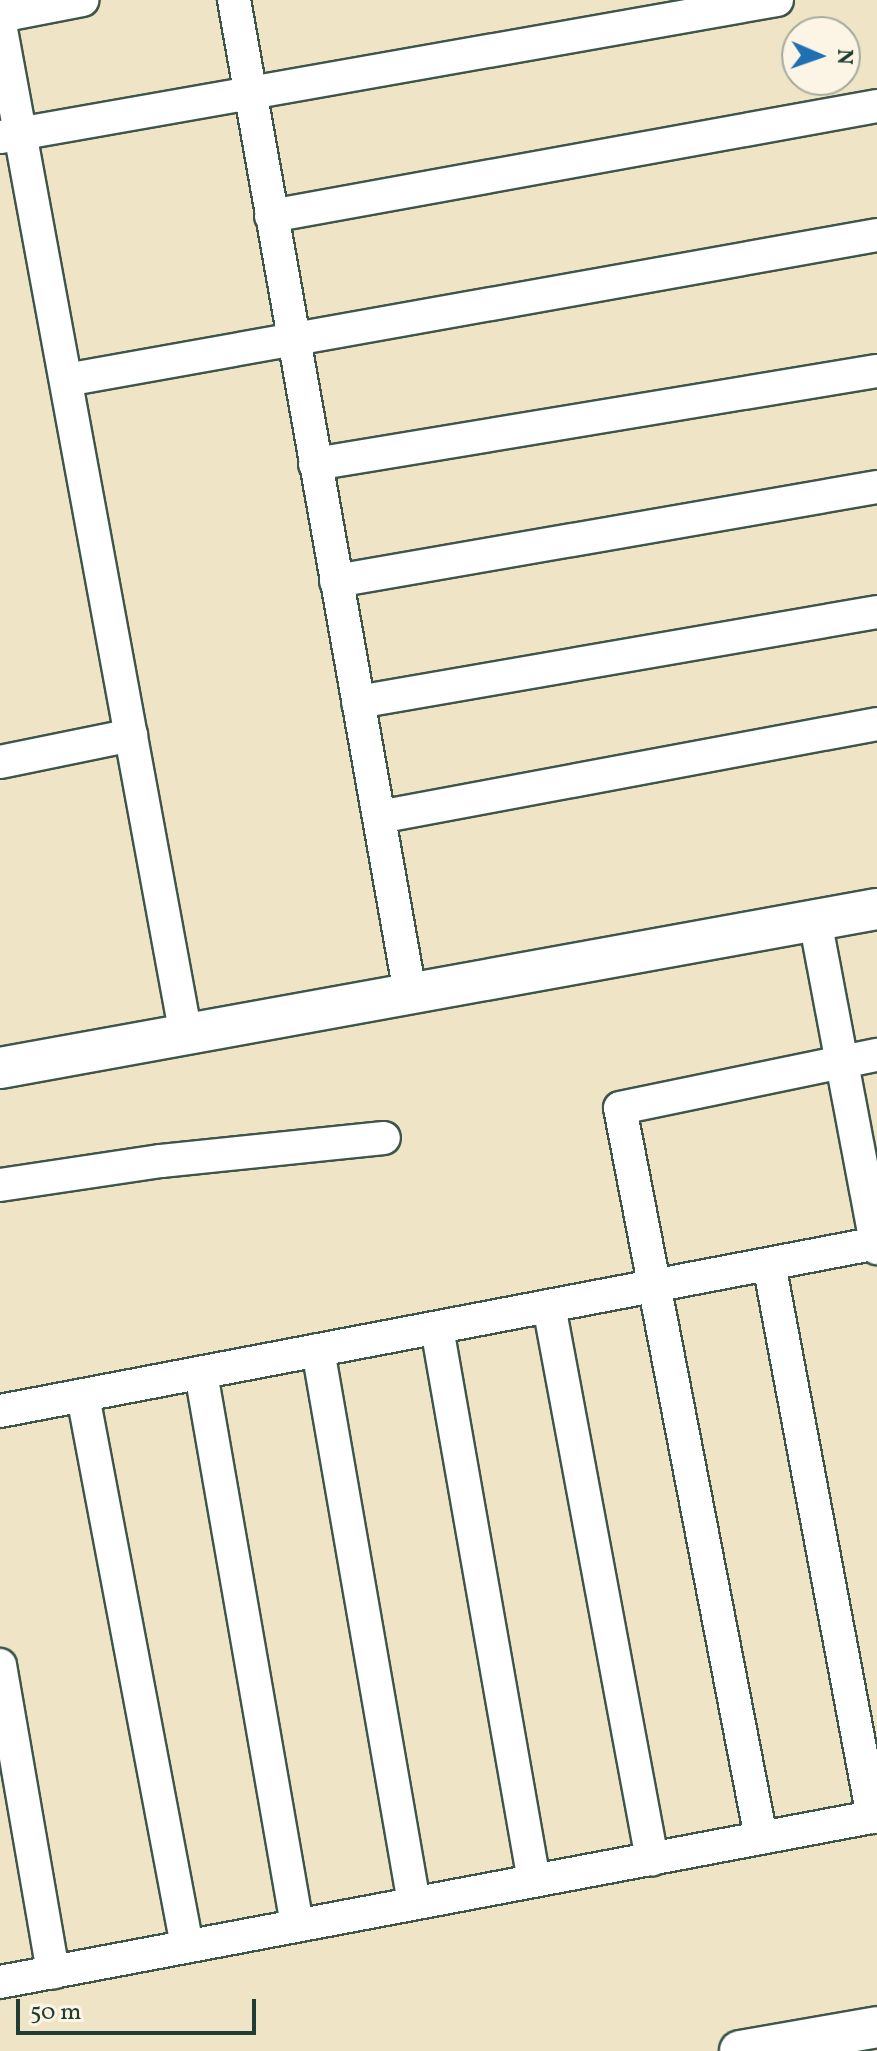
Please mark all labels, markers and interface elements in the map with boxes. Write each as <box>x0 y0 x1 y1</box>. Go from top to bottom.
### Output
north arrow <box>781 16 861 96</box>
text: N <box>828 48 859 65</box>
scale bar <box>20 1983 260 2033</box>
text: 50 m <box>30 1996 82 2030</box>

